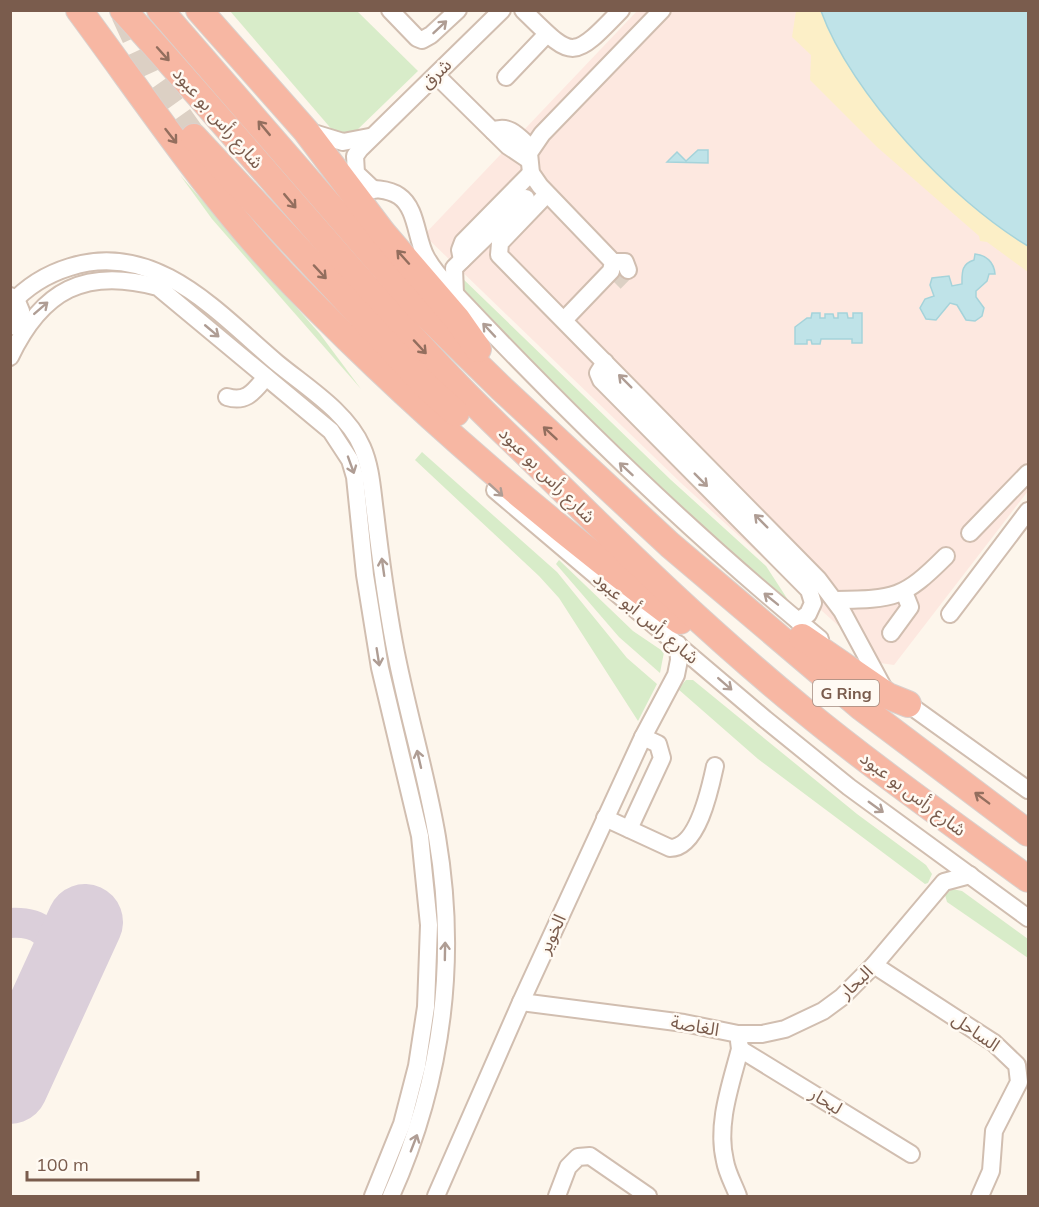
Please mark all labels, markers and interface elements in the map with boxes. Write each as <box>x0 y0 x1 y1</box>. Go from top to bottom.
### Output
one-way arrow <box>432 20 447 34</box>
one-way arrow <box>156 46 170 61</box>
street label: شرق <box>415 53 456 94</box>
street label: شارع رأس بو عبود <box>166 62 269 175</box>
one-way arrow <box>257 120 270 136</box>
one-way arrow <box>165 127 178 143</box>
one-way arrow <box>284 193 297 209</box>
one-way arrow <box>397 249 410 265</box>
one-way arrow <box>313 264 327 279</box>
one-way arrow <box>33 301 48 315</box>
one-way arrow <box>482 323 496 338</box>
one-way arrow <box>204 324 220 337</box>
one-way arrow <box>413 339 427 354</box>
one-way arrow <box>617 374 632 389</box>
street label: شارع رأس بو عبود <box>492 422 600 530</box>
one-way arrow <box>543 426 558 440</box>
one-way arrow <box>346 455 357 473</box>
one-way arrow <box>618 461 633 476</box>
one-way arrow <box>693 473 708 488</box>
one-way arrow <box>488 483 503 497</box>
one-way arrow <box>754 513 768 528</box>
one-way arrow <box>377 558 388 577</box>
street label: شارع رأس أبو عبود <box>587 567 704 671</box>
one-way arrow <box>763 592 779 605</box>
one-way arrow <box>373 647 384 667</box>
one-way arrow <box>717 677 732 691</box>
road number: G Ring <box>813 680 879 706</box>
street label: شارع رأس بو عبود <box>854 746 971 843</box>
one-way arrow <box>412 749 424 768</box>
one-way arrow <box>974 792 990 804</box>
one-way arrow <box>868 800 884 813</box>
street label: الخوير <box>532 910 571 958</box>
one-way arrow <box>439 942 451 962</box>
street label: البحار <box>833 960 877 1004</box>
street label: الساحل <box>948 1007 1005 1056</box>
street label: الغاصة <box>669 1010 721 1041</box>
street label: لبحار <box>805 1081 847 1119</box>
one-way arrow <box>409 1134 420 1152</box>
scale bar <box>27 1144 198 1182</box>
text: 100 m <box>36 1153 89 1176</box>

